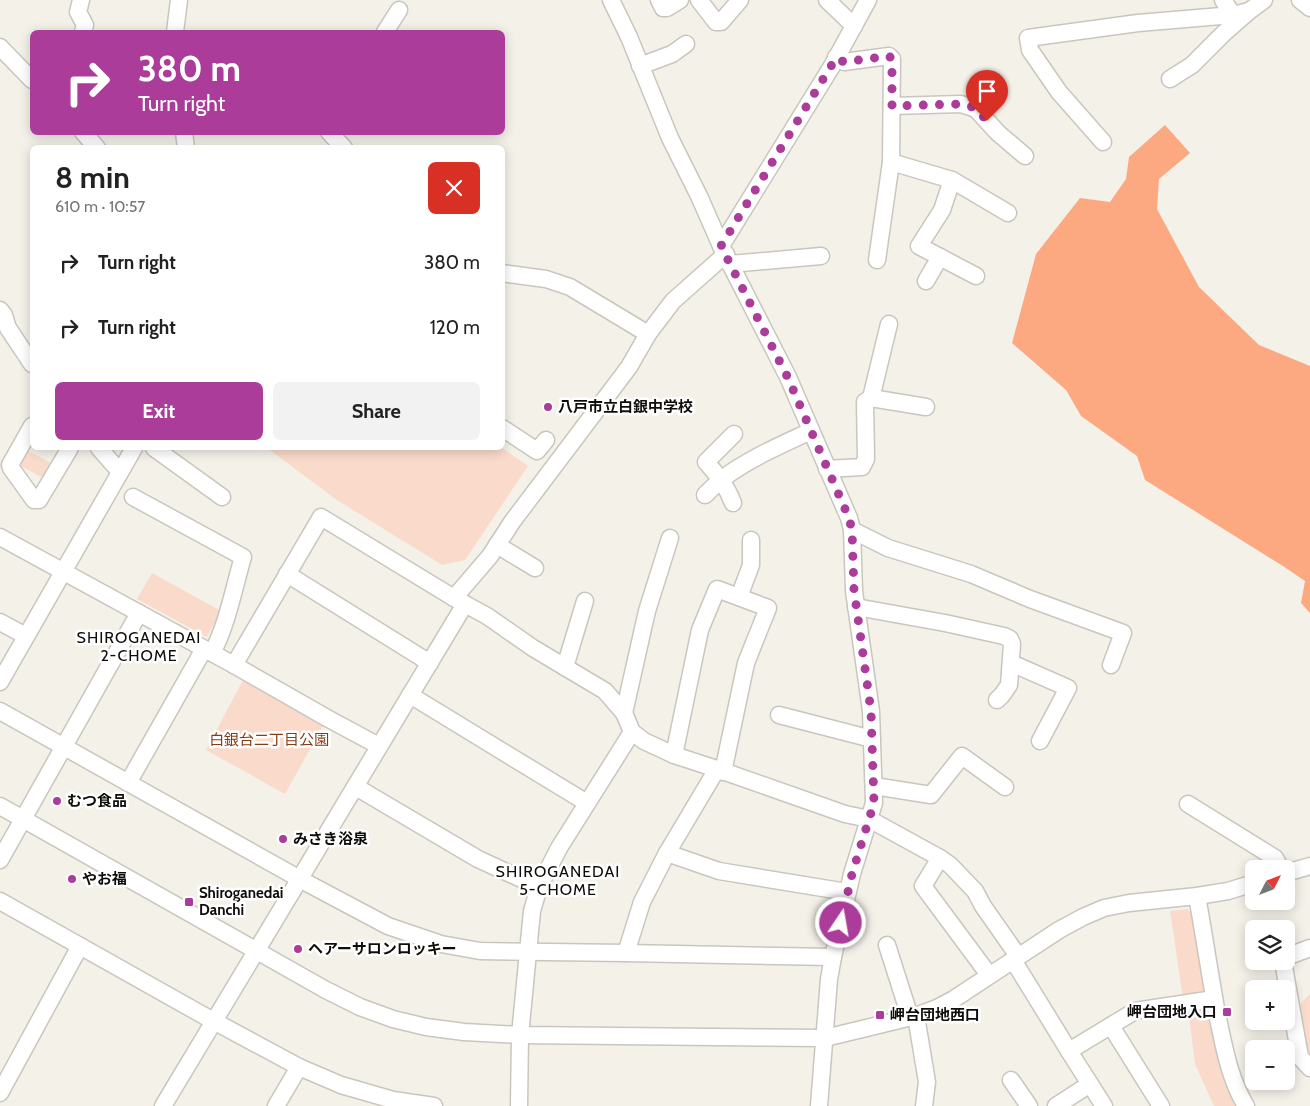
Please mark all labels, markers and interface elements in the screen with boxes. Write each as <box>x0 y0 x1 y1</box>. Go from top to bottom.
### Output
text: 380 m <box>138 47 241 90</box>
icon: right <box>55 50 120 115</box>
pin <box>966 70 1008 121</box>
icon: arrive <box>973 77 1001 105</box>
text: Turn right <box>138 90 225 117</box>
text: 8 min <box>55 159 130 196</box>
button: close <box>428 162 480 214</box>
text: 610 m · 10:57 <box>55 197 145 216</box>
icon: right <box>55 249 83 277</box>
text: Turn right <box>98 251 176 274</box>
text: 380 m <box>424 251 480 274</box>
icon: right <box>55 314 83 342</box>
text: Turn right <box>98 316 176 339</box>
text: 120 m <box>430 316 480 339</box>
button: Exit <box>55 382 263 440</box>
button: Share <box>273 382 480 440</box>
place label: 八戸市立白銀中学校 <box>558 398 693 416</box>
marker: 八戸市立白銀中学校 <box>542 401 554 413</box>
district label: SHIROGANEDAI 2-CHOME <box>77 628 201 665</box>
park label: 白銀台二丁目公園 <box>209 731 329 749</box>
place label: むつ食品 <box>67 792 127 810</box>
marker: むつ食品 <box>51 795 63 807</box>
place label: みさき浴泉 <box>293 830 368 848</box>
marker: みさき浴泉 <box>277 833 289 845</box>
north arrow <box>1245 860 1295 910</box>
map controls <box>1245 860 1295 1090</box>
district label: SHIROGANEDAI 5-CHOME <box>496 862 620 899</box>
place label: やお福 <box>82 870 127 888</box>
marker: やお福 <box>66 873 78 885</box>
place label: Shiroganedai Danchi <box>199 884 283 919</box>
marker: Shiroganedai Danchi <box>183 896 195 908</box>
position arrow <box>814 896 866 948</box>
button: layers <box>1245 920 1295 970</box>
place label: ヘアーサロンロッキー <box>308 940 457 958</box>
marker: ヘアーサロンロッキー <box>292 943 304 955</box>
button: + <box>1245 980 1295 1030</box>
place label: 岬台団地入口 <box>1127 1003 1217 1021</box>
place label: 岬台団地西口 <box>890 1006 980 1024</box>
marker: 岬台団地入口 <box>1221 1006 1233 1018</box>
marker: 岬台団地西口 <box>874 1009 886 1021</box>
button: − <box>1245 1040 1295 1090</box>

